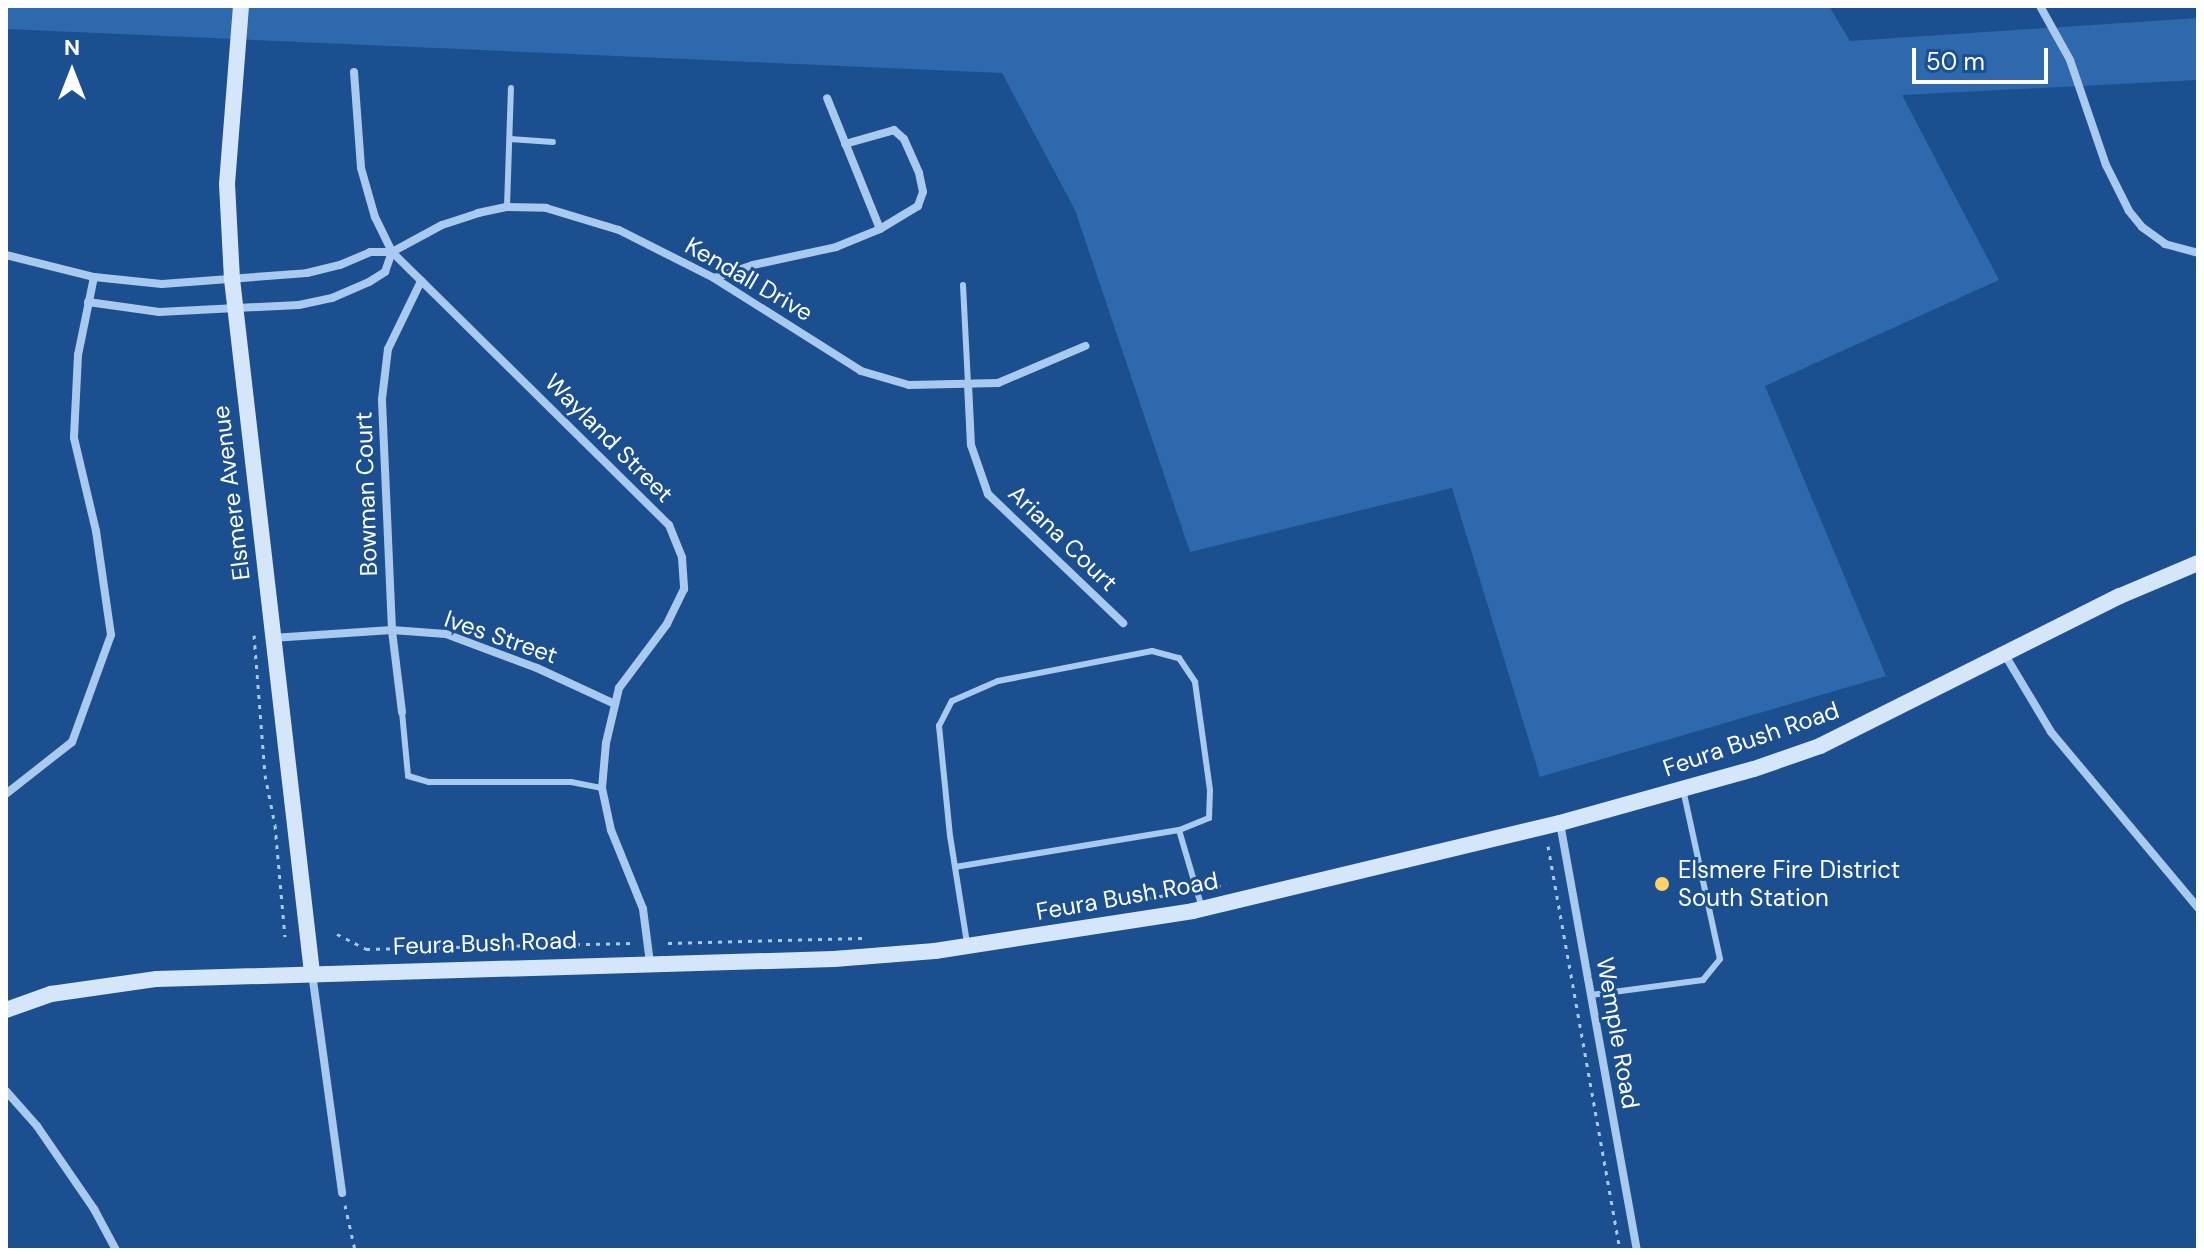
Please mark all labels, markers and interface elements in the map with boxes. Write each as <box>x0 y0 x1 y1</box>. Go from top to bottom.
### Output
north arrow <box>32 32 112 112</box>
scale bar <box>1916 32 2052 82</box>
text: N <box>64 33 80 62</box>
text: 50 m <box>1926 46 1985 77</box>
street label: Kendall Drive <box>680 231 818 327</box>
street label: Wayland Street <box>539 368 679 508</box>
street label: Elsmere Avenue <box>206 404 256 582</box>
street label: Bowman Court <box>349 411 383 577</box>
street label: Ariana Court <box>1003 479 1123 597</box>
street label: Ives Street <box>441 604 561 670</box>
street label: Feura Bush Road <box>1659 695 1843 783</box>
place label: Elsmere Fire District South Station <box>1678 856 1900 912</box>
street label: Feura Bush Road <box>1034 866 1220 926</box>
marker: Elsmere Fire District South Station <box>1653 875 1671 893</box>
street label: Feura Bush Road <box>392 925 578 961</box>
street label: Wemple Road <box>1591 955 1645 1111</box>

